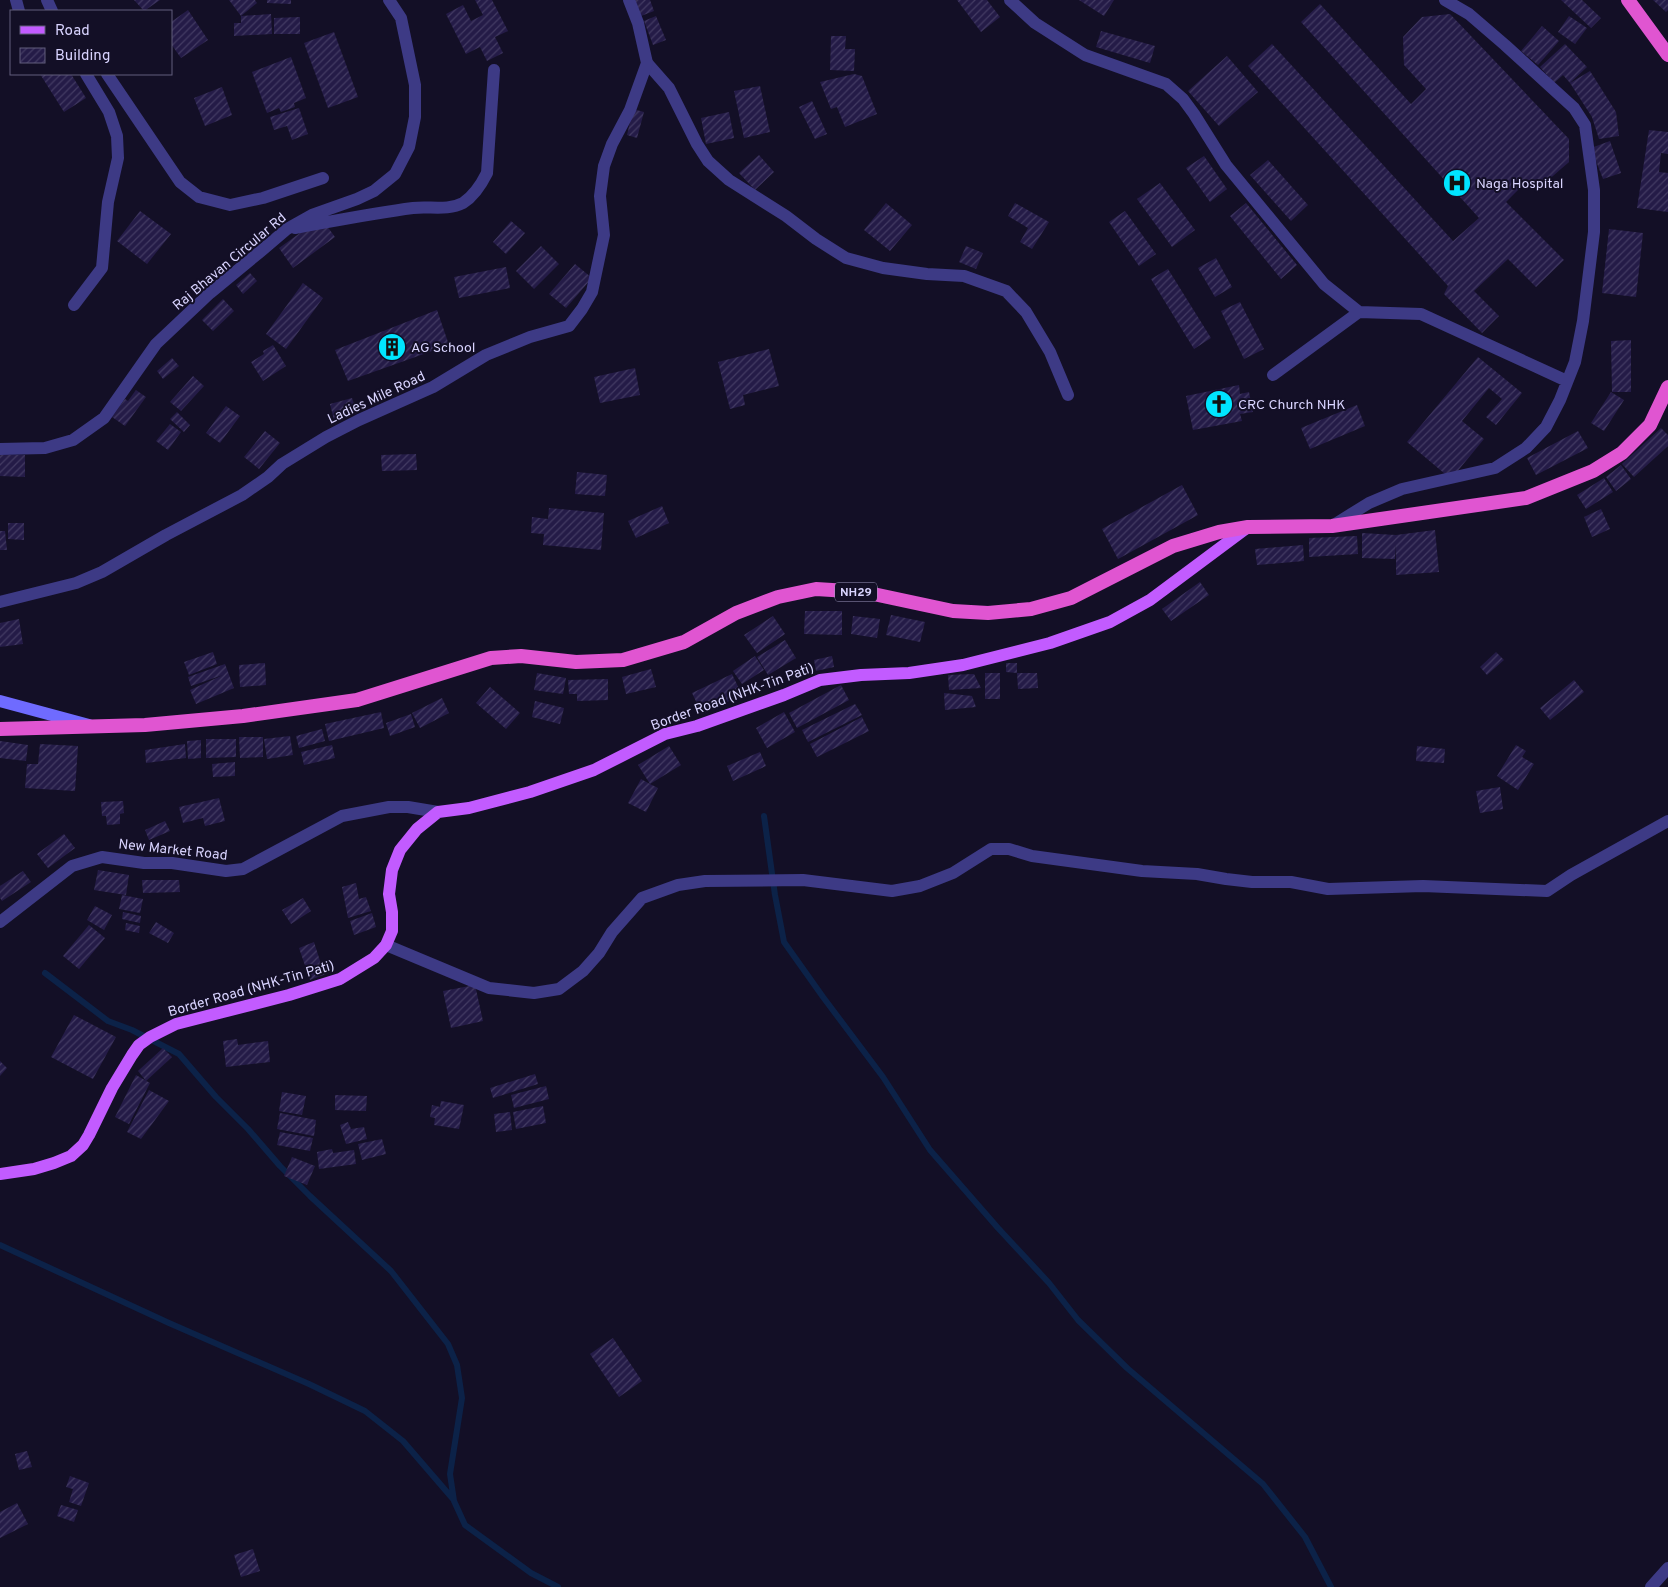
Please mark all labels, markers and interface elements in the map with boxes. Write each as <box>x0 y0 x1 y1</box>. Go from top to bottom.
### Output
legend <box>10 10 172 75</box>
text: Road <box>55 22 90 41</box>
text: Building <box>55 47 110 66</box>
hospital icon: Naga Hospital <box>1442 168 1472 198</box>
place label: Naga Hospital <box>1476 176 1563 193</box>
street label: Raj Bhavan Circular Rd <box>170 210 290 315</box>
building icon: AG School <box>377 332 407 362</box>
place label: AG School <box>411 340 476 357</box>
street label: Ladies Mile Road <box>325 368 428 428</box>
church icon: CRC Church NHK <box>1204 389 1234 419</box>
place label: CRC Church NHK <box>1238 397 1345 414</box>
road number: NH29 <box>835 582 877 602</box>
street label: Border Road (NHK-Tin Pati) <box>649 660 816 735</box>
street label: New Market Road <box>117 836 228 865</box>
street label: Border Road (NHK-Tin Pati) <box>166 958 337 1021</box>

